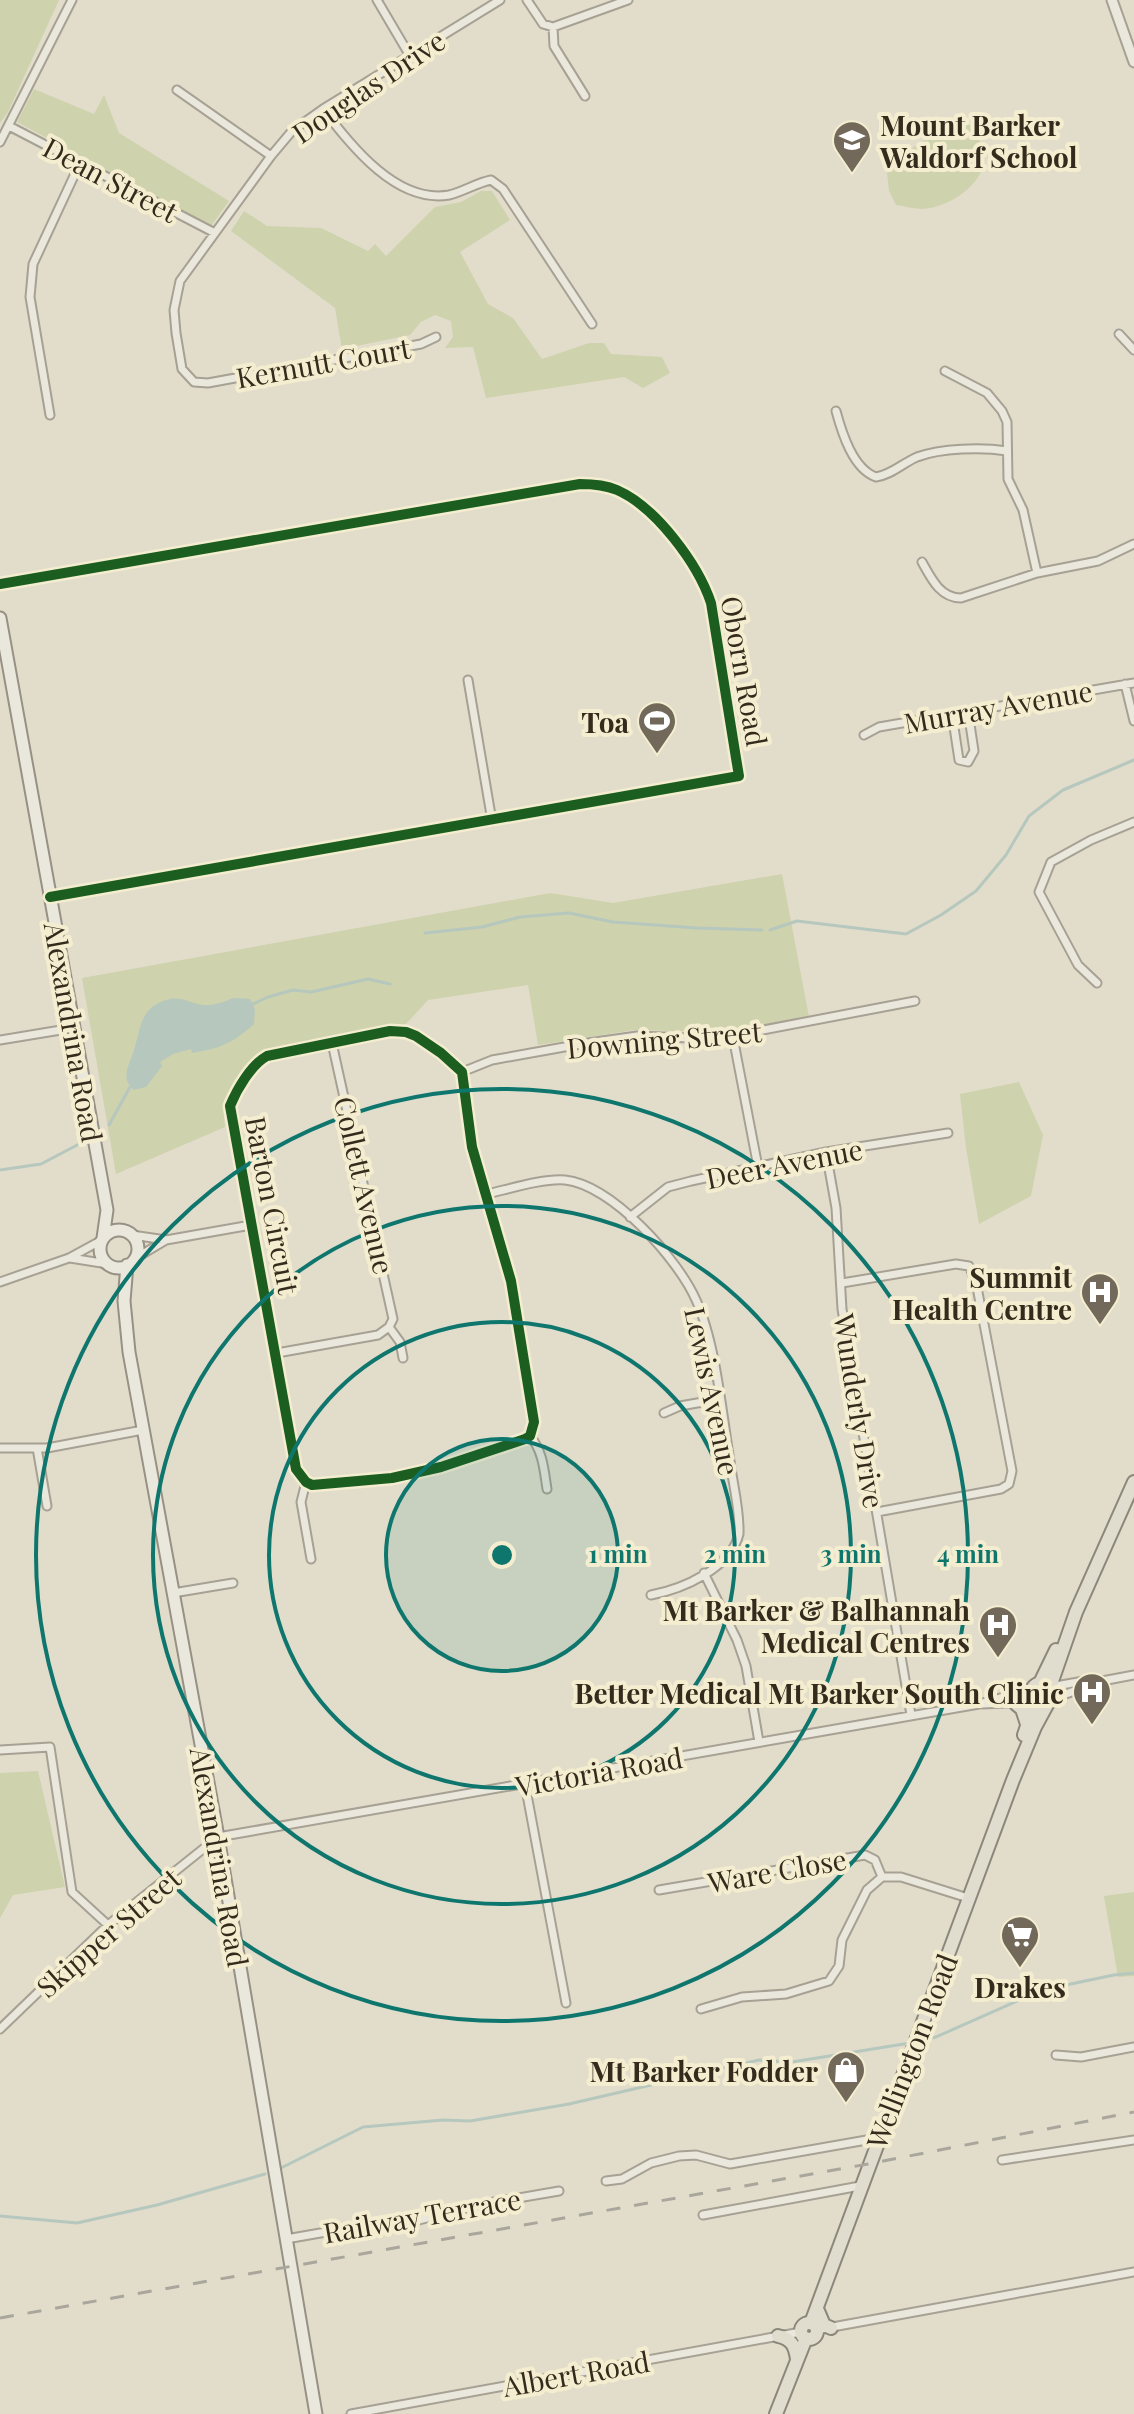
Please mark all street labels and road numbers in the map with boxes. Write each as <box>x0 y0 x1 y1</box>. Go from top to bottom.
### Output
street label: Douglas Drive <box>284 21 452 151</box>
street label: Dean Street <box>37 128 186 230</box>
street label: Kernutt Court <box>233 328 414 396</box>
street label: Oborn Road <box>714 593 776 749</box>
street label: Murray Avenue <box>901 671 1095 741</box>
street label: Alexandrina Road <box>36 918 112 1145</box>
street label: Downing Street <box>565 1012 764 1066</box>
street label: Collett Avenue <box>327 1093 403 1277</box>
street label: Barton Circuit <box>238 1113 309 1298</box>
street label: Deer Avenue <box>702 1130 866 1196</box>
street label: Lewis Avenue <box>677 1303 749 1479</box>
street label: Wunderly Drive <box>826 1310 894 1511</box>
street label: Victoria Road <box>512 1738 685 1804</box>
street label: Alexandrina Road <box>182 1743 258 1970</box>
street label: Ware Close <box>704 1840 849 1901</box>
street label: Skipper Street <box>28 1858 189 2005</box>
street label: Wellington Road <box>857 1948 965 2155</box>
street label: Railway Terrace <box>320 2179 524 2251</box>
street label: Albert Road <box>499 2342 652 2404</box>

